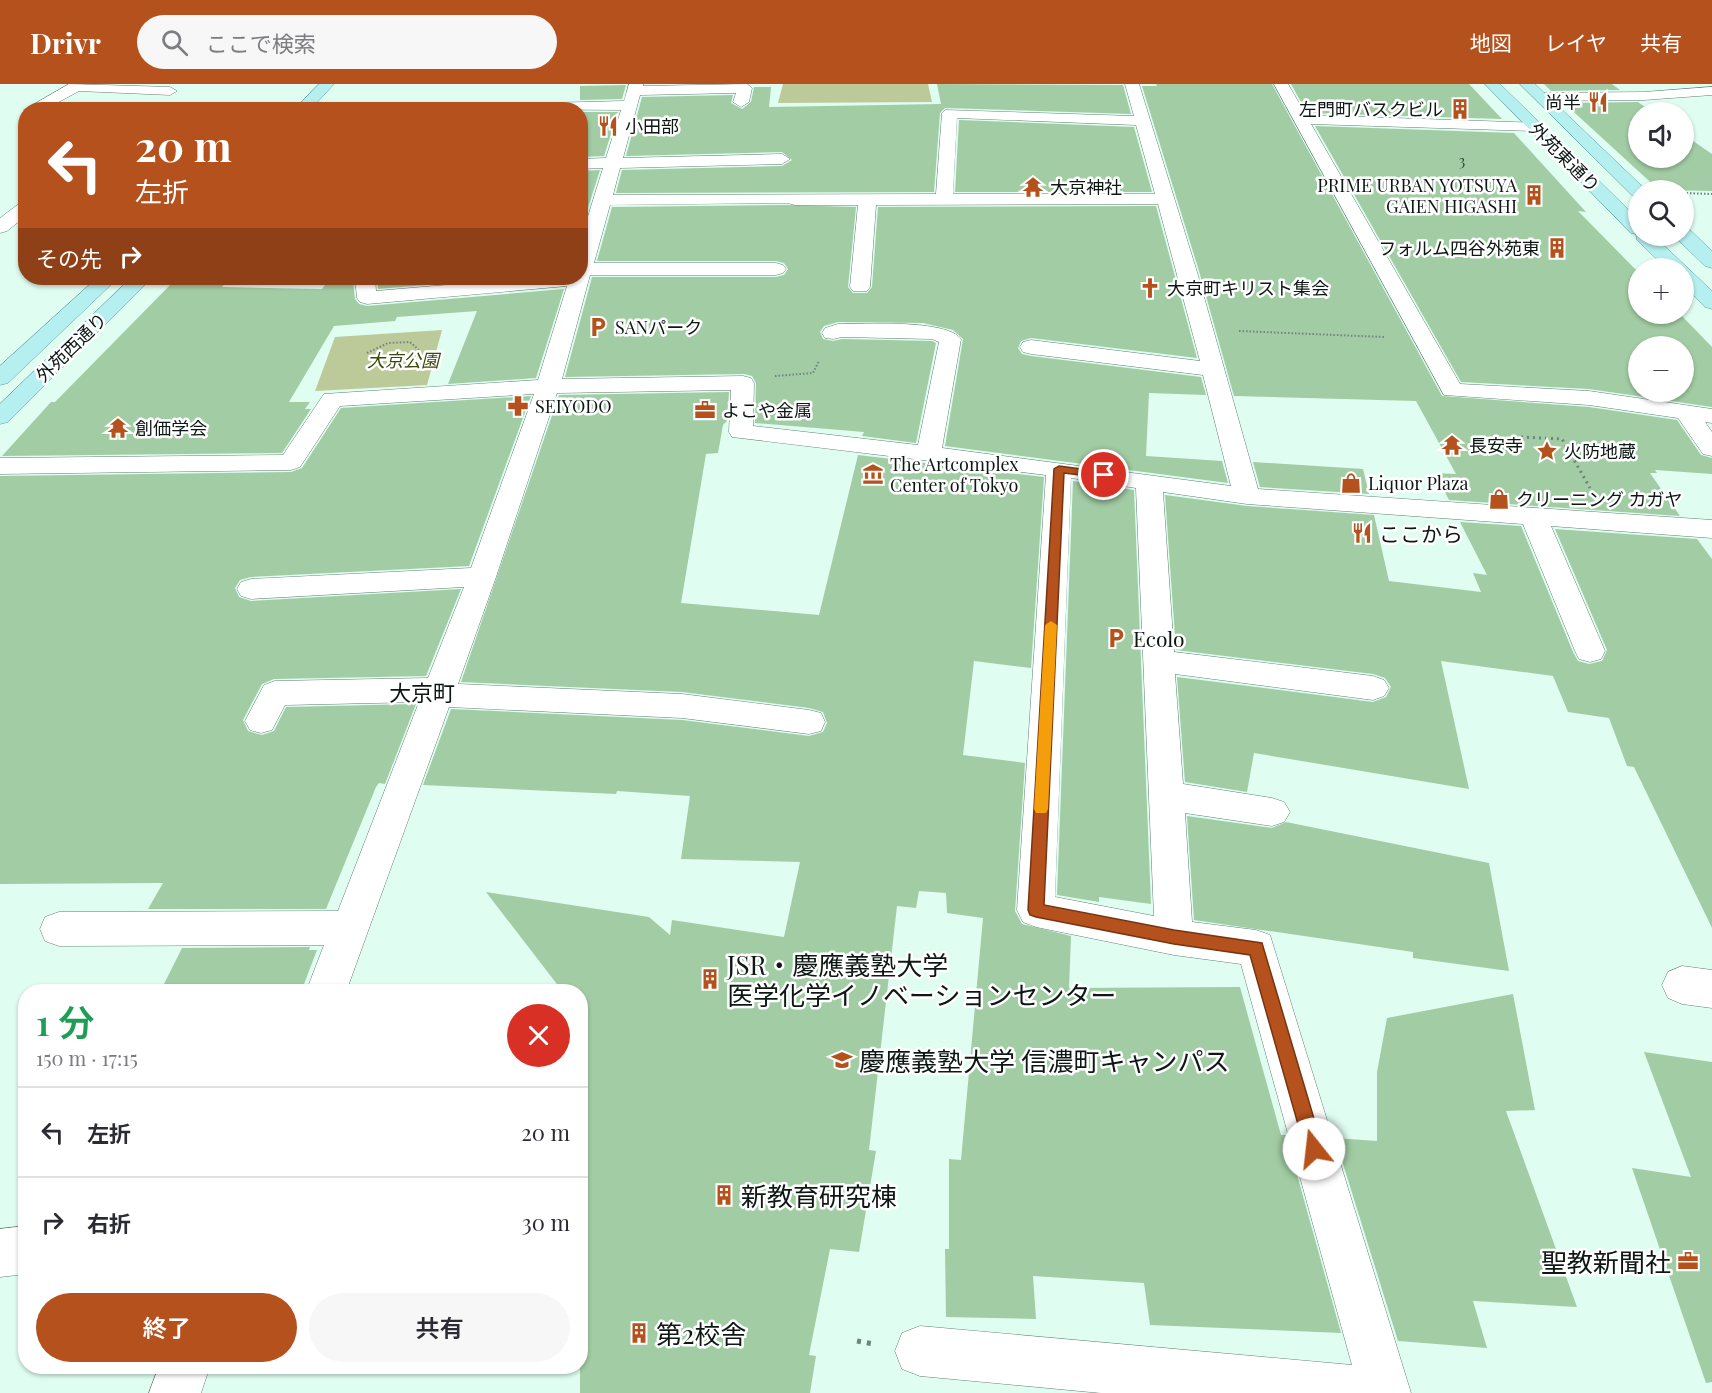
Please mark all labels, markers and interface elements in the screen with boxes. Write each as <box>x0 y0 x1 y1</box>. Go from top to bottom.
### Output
search box <box>137 15 557 69</box>
text: Drivr <box>30 24 101 61</box>
icon: search <box>158 26 191 59</box>
text: ここで検索 <box>206 28 316 58</box>
text: 地図 <box>1470 28 1512 56</box>
text: レイヤ <box>1545 28 1607 56</box>
text: 共有 <box>1640 28 1682 56</box>
place label: 尚半 <box>1545 90 1581 114</box>
restaurant icon: 尚半 <box>1586 90 1610 114</box>
place label: 左門町バスクビル <box>1299 97 1443 121</box>
building icon: 左門町バスクビル <box>1448 97 1472 121</box>
map controls <box>1628 102 1694 402</box>
button: sound <box>1628 102 1694 168</box>
restaurant icon: 小田部 <box>596 114 620 138</box>
place label: 小田部 <box>625 114 679 138</box>
text: 20 m <box>135 117 232 173</box>
street label: 外苑東通り <box>1525 117 1605 197</box>
icon: left <box>36 126 114 204</box>
house number: 3 <box>1459 150 1466 170</box>
text: 左折 <box>135 173 189 209</box>
place label: PRIME URBAN YOTSUYA GAIEN HIGASHI <box>1317 173 1518 218</box>
temple icon: 大京神社 <box>1021 175 1045 199</box>
place label: 大京神社 <box>1050 175 1122 199</box>
button: search <box>1628 180 1694 246</box>
building icon: PRIME URBAN YOTSUYA GAIEN HIGASHI <box>1522 183 1546 207</box>
place label: フォルム四谷外苑東 <box>1378 236 1540 260</box>
building icon: フォルム四谷外苑東 <box>1545 236 1569 260</box>
icon: right <box>114 240 147 273</box>
text: その先 <box>36 243 102 273</box>
button: + <box>1628 258 1694 324</box>
church icon: 大京町キリスト集会 <box>1138 276 1162 300</box>
place label: 大京町キリスト集会 <box>1167 276 1329 300</box>
street label: 外苑西通り <box>30 307 112 387</box>
parking icon: SANパーク <box>586 315 610 339</box>
place label: SANパーク <box>615 315 702 339</box>
button: − <box>1628 336 1694 402</box>
park label: 大京公園 <box>367 348 442 372</box>
pharmacy icon: SEIYODO <box>506 394 530 418</box>
place label: SEIYODO <box>535 394 612 418</box>
office icon: よこや金属 <box>693 398 717 422</box>
place label: よこや金属 <box>722 398 812 422</box>
temple icon: 創価学会 <box>106 416 130 440</box>
place label: 創価学会 <box>135 416 207 440</box>
temple icon: 長安寺 <box>1440 433 1464 457</box>
place label: 長安寺 <box>1469 433 1523 457</box>
place icon: 火防地蔵 <box>1535 439 1559 463</box>
place label: 火防地蔵 <box>1564 439 1636 463</box>
pin <box>1078 449 1129 500</box>
place label: The Artcomplex Center of Tokyo <box>890 452 1019 497</box>
icon: arrive <box>1087 458 1120 491</box>
museum icon: The Artcomplex Center of Tokyo <box>861 462 885 486</box>
shop icon: Liquor Plaza <box>1339 471 1363 495</box>
place label: Liquor Plaza <box>1368 471 1468 495</box>
shop icon: クリーニング カガヤ <box>1487 487 1511 511</box>
place label: クリーニング カガヤ <box>1516 487 1682 511</box>
place label: ここから <box>1379 519 1463 547</box>
restaurant icon: ここから <box>1350 521 1374 545</box>
place label: Ecolo <box>1133 624 1185 652</box>
parking icon: Ecolo <box>1104 626 1128 650</box>
district label: 大京町 <box>389 677 455 707</box>
place label: JSR・慶應義塾大学 医学化学イノベーションセンター <box>726 947 1116 1012</box>
building icon: JSR・慶應義塾大学 医学化学イノベーションセンター <box>698 967 722 991</box>
text: 1 分 <box>36 997 94 1045</box>
button: close <box>507 1004 570 1067</box>
place label: 慶應義塾大学 信濃町キャンパス <box>859 1043 1229 1078</box>
text: 150 m · 17:15 <box>36 1044 138 1071</box>
school or university icon: 慶應義塾大学 信濃町キャンパス <box>830 1048 854 1072</box>
icon: left <box>36 1116 69 1149</box>
text: 20 m <box>521 1117 570 1147</box>
position arrow <box>1282 1117 1346 1181</box>
text: 左折 <box>87 1118 131 1148</box>
place label: 新教育研究棟 <box>741 1178 897 1213</box>
building icon: 新教育研究棟 <box>712 1183 736 1207</box>
icon: right <box>36 1206 69 1239</box>
text: 30 m <box>522 1207 570 1237</box>
text: 右折 <box>87 1208 131 1238</box>
place label: 聖教新聞社 <box>1541 1244 1671 1279</box>
office icon: 聖教新聞社 <box>1676 1249 1700 1273</box>
button: 終了 <box>36 1293 297 1362</box>
button: 共有 <box>309 1293 570 1362</box>
place label: 第2校舎 <box>656 1316 746 1351</box>
building icon: 第2校舎 <box>627 1321 651 1345</box>

